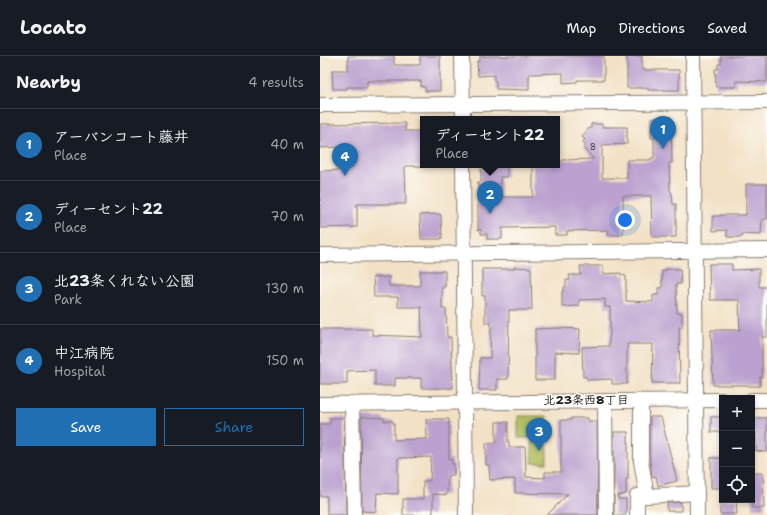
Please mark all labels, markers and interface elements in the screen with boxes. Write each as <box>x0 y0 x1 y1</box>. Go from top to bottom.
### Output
text: Locato <box>20 15 87 40</box>
text: Map <box>567 19 597 37</box>
text: Directions <box>619 19 685 37</box>
text: Saved <box>707 19 747 37</box>
text: Nearby <box>16 71 81 93</box>
text: 4 results <box>248 74 304 91</box>
popup <box>420 116 560 168</box>
pin: 1 <box>650 116 676 149</box>
text: ディーセント22 <box>435 125 545 145</box>
text: アーバンコート藤井 <box>54 127 188 147</box>
text: 1 <box>26 136 32 153</box>
text: 40 m <box>270 136 304 153</box>
house number: 8 <box>590 141 596 153</box>
pin: 4 <box>332 143 358 176</box>
text: Place <box>435 145 469 162</box>
text: Place <box>54 147 87 164</box>
pin: 2 <box>477 181 503 214</box>
text: ディーセント22 <box>54 199 163 219</box>
text: 2 <box>24 208 34 225</box>
text: 70 m <box>270 208 304 225</box>
your location <box>615 210 635 230</box>
text: Place <box>54 219 87 236</box>
text: 北23条くれない公園 <box>54 271 195 291</box>
text: 3 <box>24 280 34 297</box>
text: 130 m <box>266 280 304 297</box>
text: Park <box>54 291 82 308</box>
text: 中江病院 <box>54 343 114 363</box>
text: 4 <box>24 352 34 369</box>
text: 150 m <box>266 352 304 369</box>
text: Hospital <box>54 363 105 380</box>
district label: 北23条西8丁目 <box>543 392 629 408</box>
map controls <box>719 395 755 503</box>
button: + <box>719 395 755 431</box>
button: Save <box>16 408 156 446</box>
button: Share <box>164 408 304 446</box>
pin: 3 <box>526 418 552 451</box>
button: − <box>719 431 755 467</box>
button: locate <box>719 467 755 503</box>

